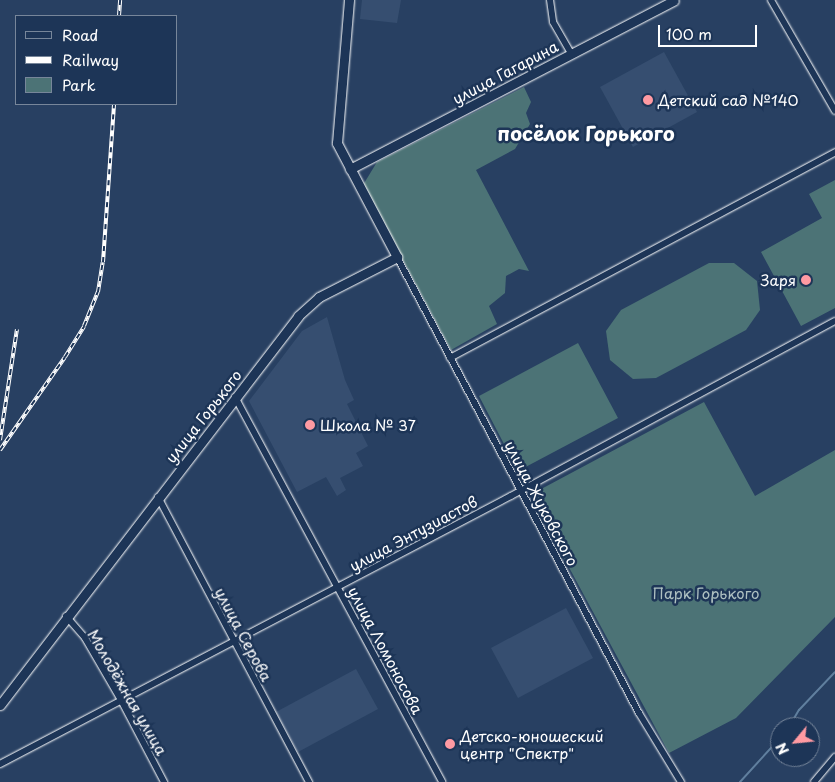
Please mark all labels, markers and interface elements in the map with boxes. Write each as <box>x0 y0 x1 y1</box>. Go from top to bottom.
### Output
legend <box>15 15 178 105</box>
scale bar <box>660 15 759 47</box>
text: 100 m <box>666 22 712 45</box>
text: Road <box>62 23 98 46</box>
street label: улица Гагарина <box>449 37 561 107</box>
text: Railway <box>62 48 119 71</box>
text: Park <box>62 73 96 96</box>
place label: Детский сад №140 <box>658 91 800 109</box>
marker: Детский сад №140 <box>642 94 654 106</box>
district label: посёлок Горького <box>497 121 675 145</box>
place label: Заря <box>761 271 796 289</box>
marker: Заря <box>800 274 812 286</box>
street label: улица Горького <box>161 366 245 466</box>
place label: Школа № 37 <box>320 416 416 434</box>
marker: Школа № 37 <box>304 419 316 431</box>
street label: улица Жуковского <box>501 437 583 569</box>
street label: улица Энтузиастов <box>346 492 480 574</box>
street label: улица Ломоносова <box>345 583 427 717</box>
street label: улица Серова <box>212 584 276 684</box>
park label: Парк Горького <box>652 584 760 602</box>
street label: Молодёжная улица <box>84 626 172 758</box>
north arrow <box>770 717 820 767</box>
place label: Детско-юношеский центр "Спектр" <box>460 726 604 761</box>
marker: Детско-юношеский центр "Спектр" <box>444 738 456 750</box>
text: N <box>770 739 794 759</box>

